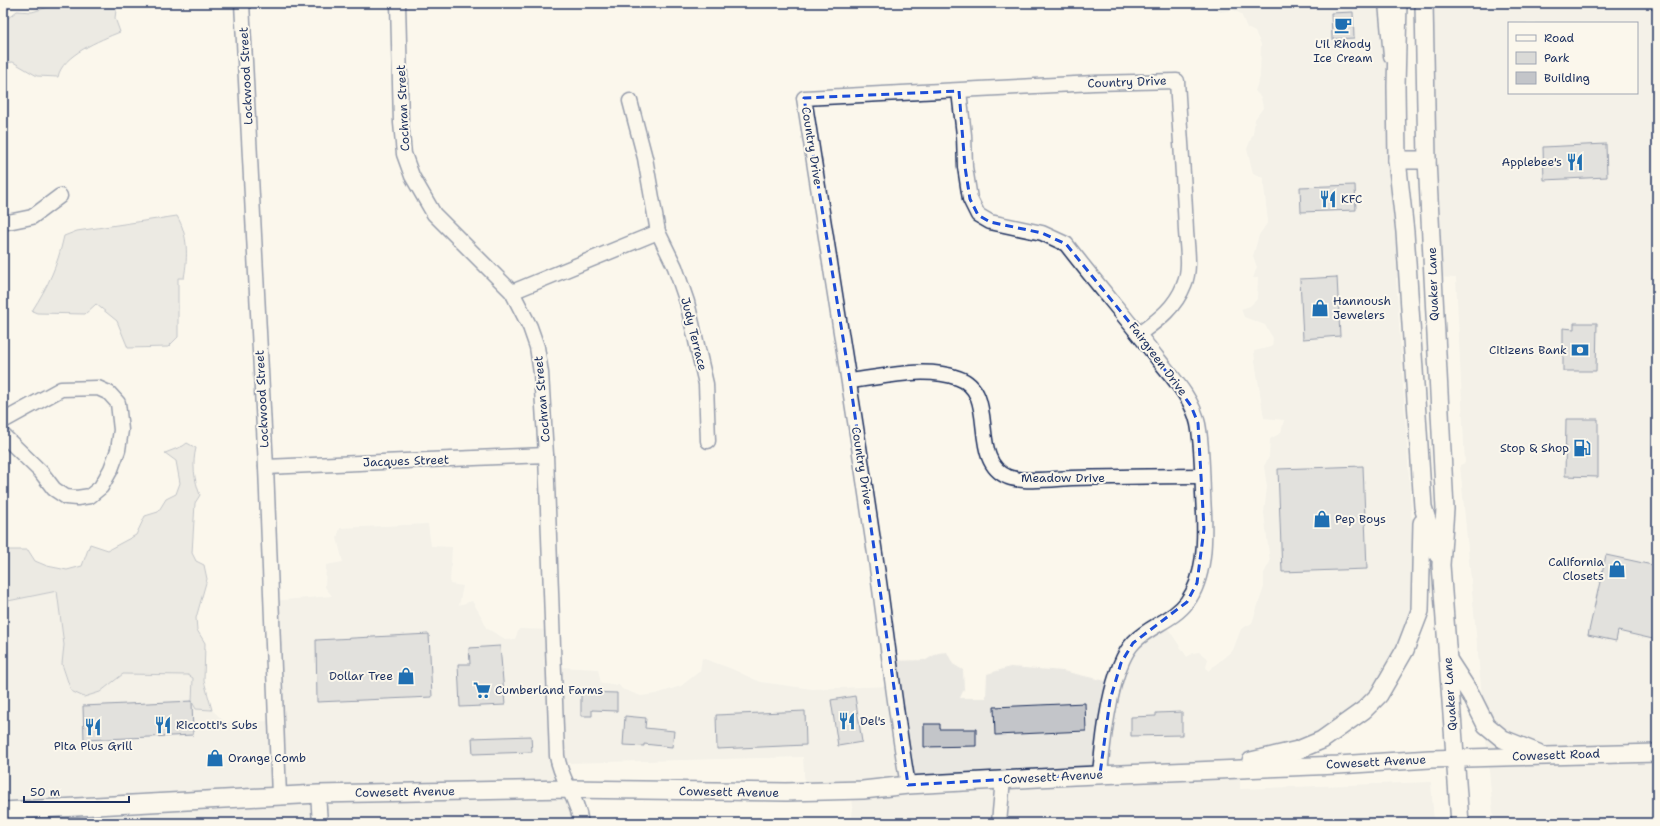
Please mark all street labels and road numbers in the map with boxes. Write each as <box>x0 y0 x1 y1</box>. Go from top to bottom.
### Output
street label: Lockwood Street <box>235 27 257 125</box>
street label: Cochran Street <box>393 64 413 152</box>
street label: Country Drive <box>1087 73 1167 91</box>
street label: Country Drive <box>798 106 826 187</box>
street label: Quaker Lane <box>1424 247 1442 321</box>
street label: Judy Terrace <box>677 296 711 373</box>
street label: Fairgreen Drive <box>1125 319 1191 399</box>
street label: Lockwood Street <box>251 350 273 448</box>
street label: Cochran Street <box>530 355 554 443</box>
street label: Country Drive <box>848 426 876 507</box>
street label: Jacques Street <box>363 452 449 470</box>
street label: Meadow Drive <box>1021 470 1105 486</box>
street label: Quaker Lane <box>1439 656 1461 731</box>
street label: Cowesett Road <box>1512 745 1601 765</box>
street label: Cowesett Avenue <box>1326 751 1427 773</box>
street label: Cowesett Avenue <box>1003 766 1104 788</box>
street label: Cowesett Avenue <box>355 783 455 801</box>
street label: Cowesett Avenue <box>679 783 779 801</box>

